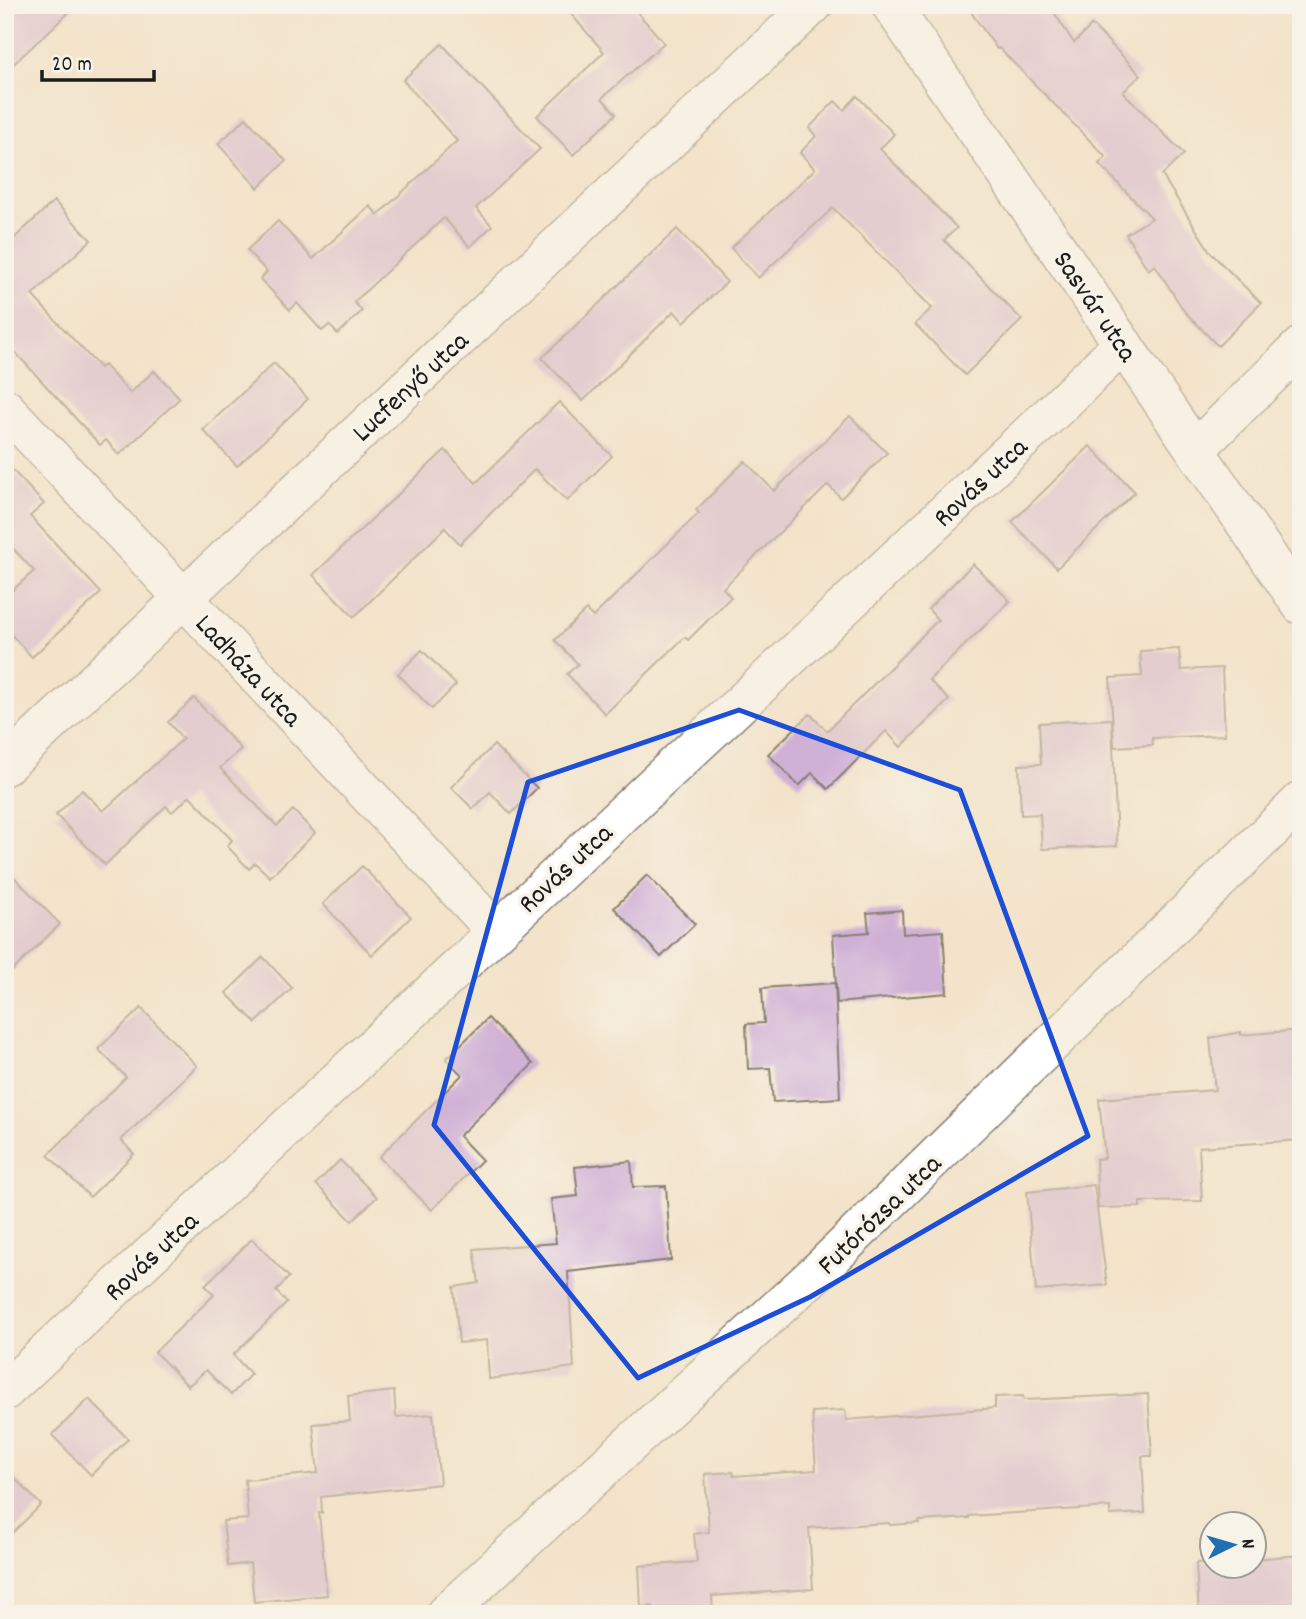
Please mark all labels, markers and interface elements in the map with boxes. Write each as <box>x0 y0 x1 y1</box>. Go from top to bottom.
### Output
scale bar <box>42 38 154 82</box>
text: 20 m <box>52 51 92 81</box>
street label: Sasvár utca <box>1041 244 1145 372</box>
street label: Lucfenyő utca <box>345 323 480 453</box>
street label: Rovás utca <box>926 430 1039 539</box>
street label: Ladháza utca <box>183 607 310 738</box>
street label: Rovás utca <box>511 816 624 925</box>
street label: Futórózsa utca <box>810 1146 953 1286</box>
street label: Rovás utca <box>97 1204 210 1313</box>
north arrow <box>1198 1510 1268 1580</box>
text: N <box>1233 1538 1260 1550</box>

